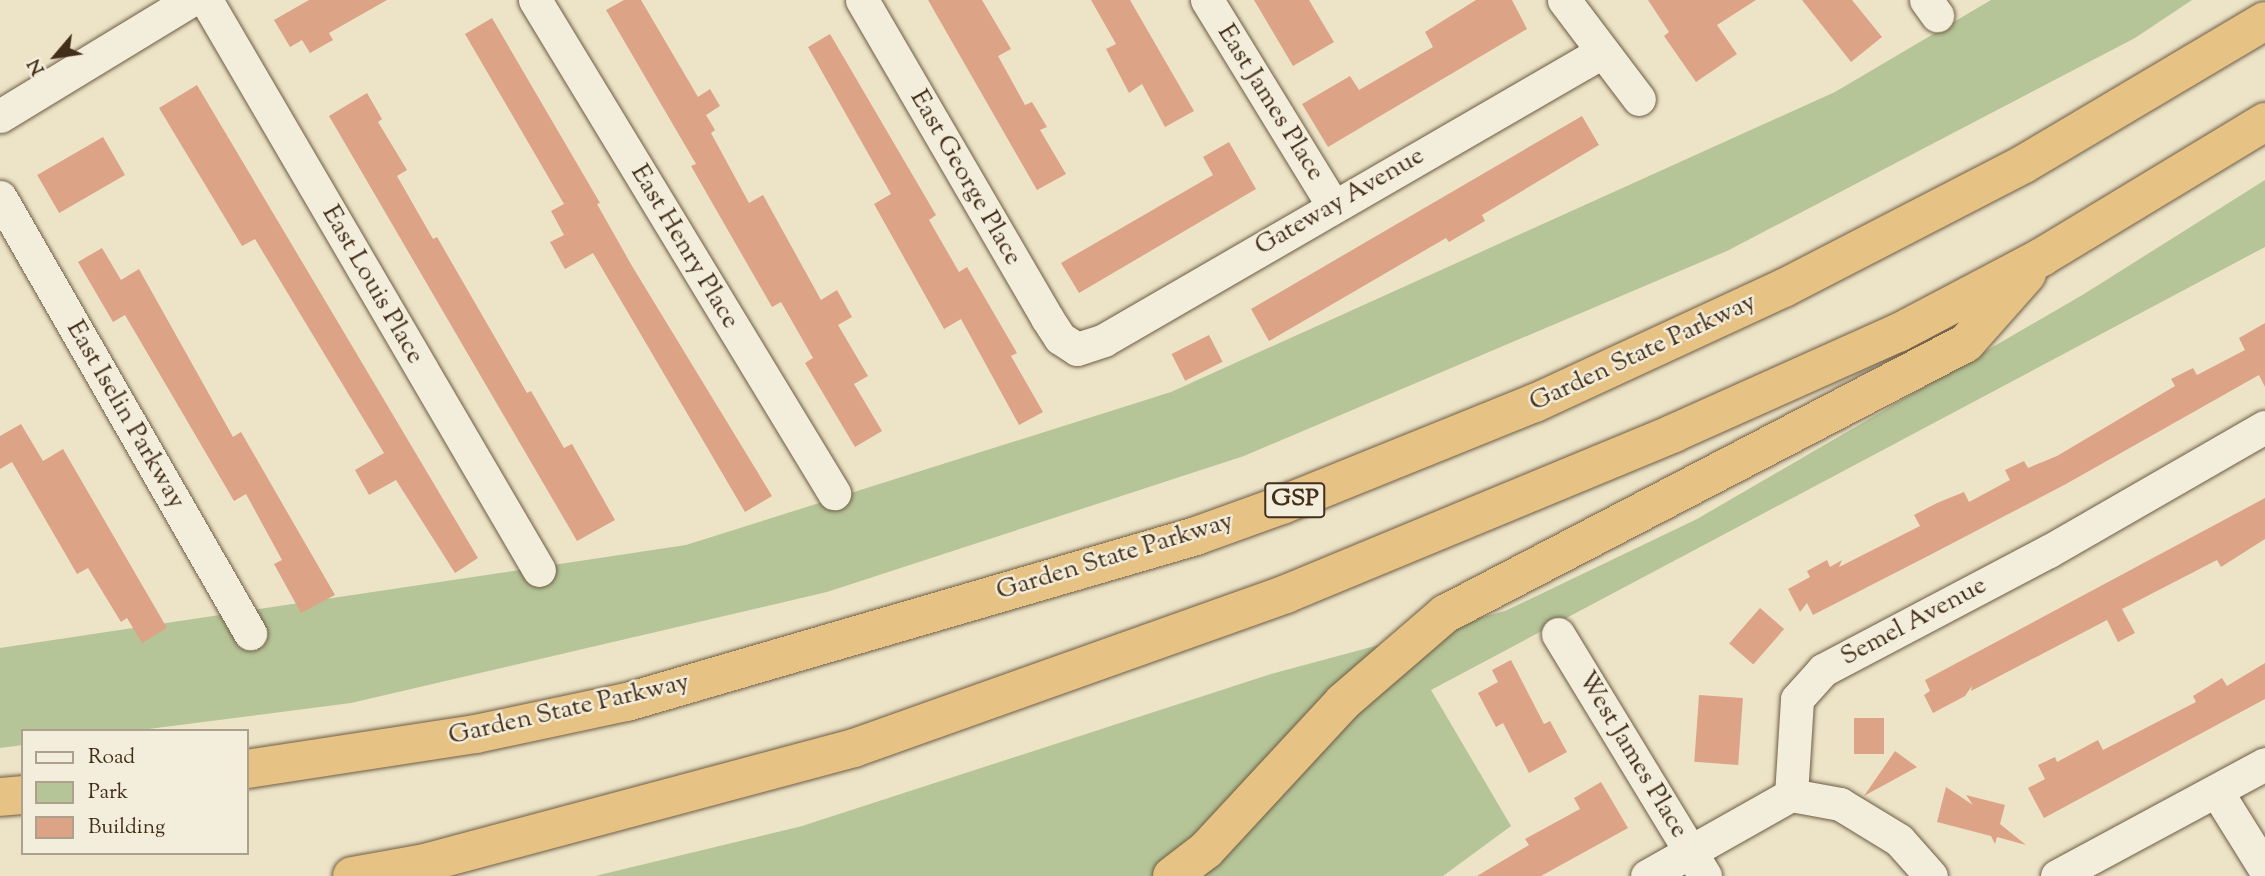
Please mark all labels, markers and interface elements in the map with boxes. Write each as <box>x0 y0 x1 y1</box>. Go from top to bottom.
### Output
street label: East James Place <box>1210 19 1330 187</box>
north arrow <box>21 21 91 91</box>
text: N <box>22 53 53 80</box>
street label: East George Place <box>902 85 1028 271</box>
street label: Gateway Avenue <box>1250 141 1430 263</box>
street label: East Henry Place <box>623 159 745 335</box>
street label: East Louis Place <box>314 200 430 370</box>
street label: Garden State Parkway <box>1525 287 1761 419</box>
street label: East Iselin Parkway <box>59 315 191 515</box>
road number: GSP <box>1264 480 1326 520</box>
street label: Garden State Parkway <box>993 506 1237 608</box>
street label: Semel Avenue <box>1836 571 1992 673</box>
street label: West James Place <box>1570 666 1694 844</box>
street label: Garden State Parkway <box>446 667 692 753</box>
legend <box>21 729 248 855</box>
text: Road <box>88 743 135 773</box>
text: Park <box>88 778 128 808</box>
text: Building <box>88 813 165 843</box>

